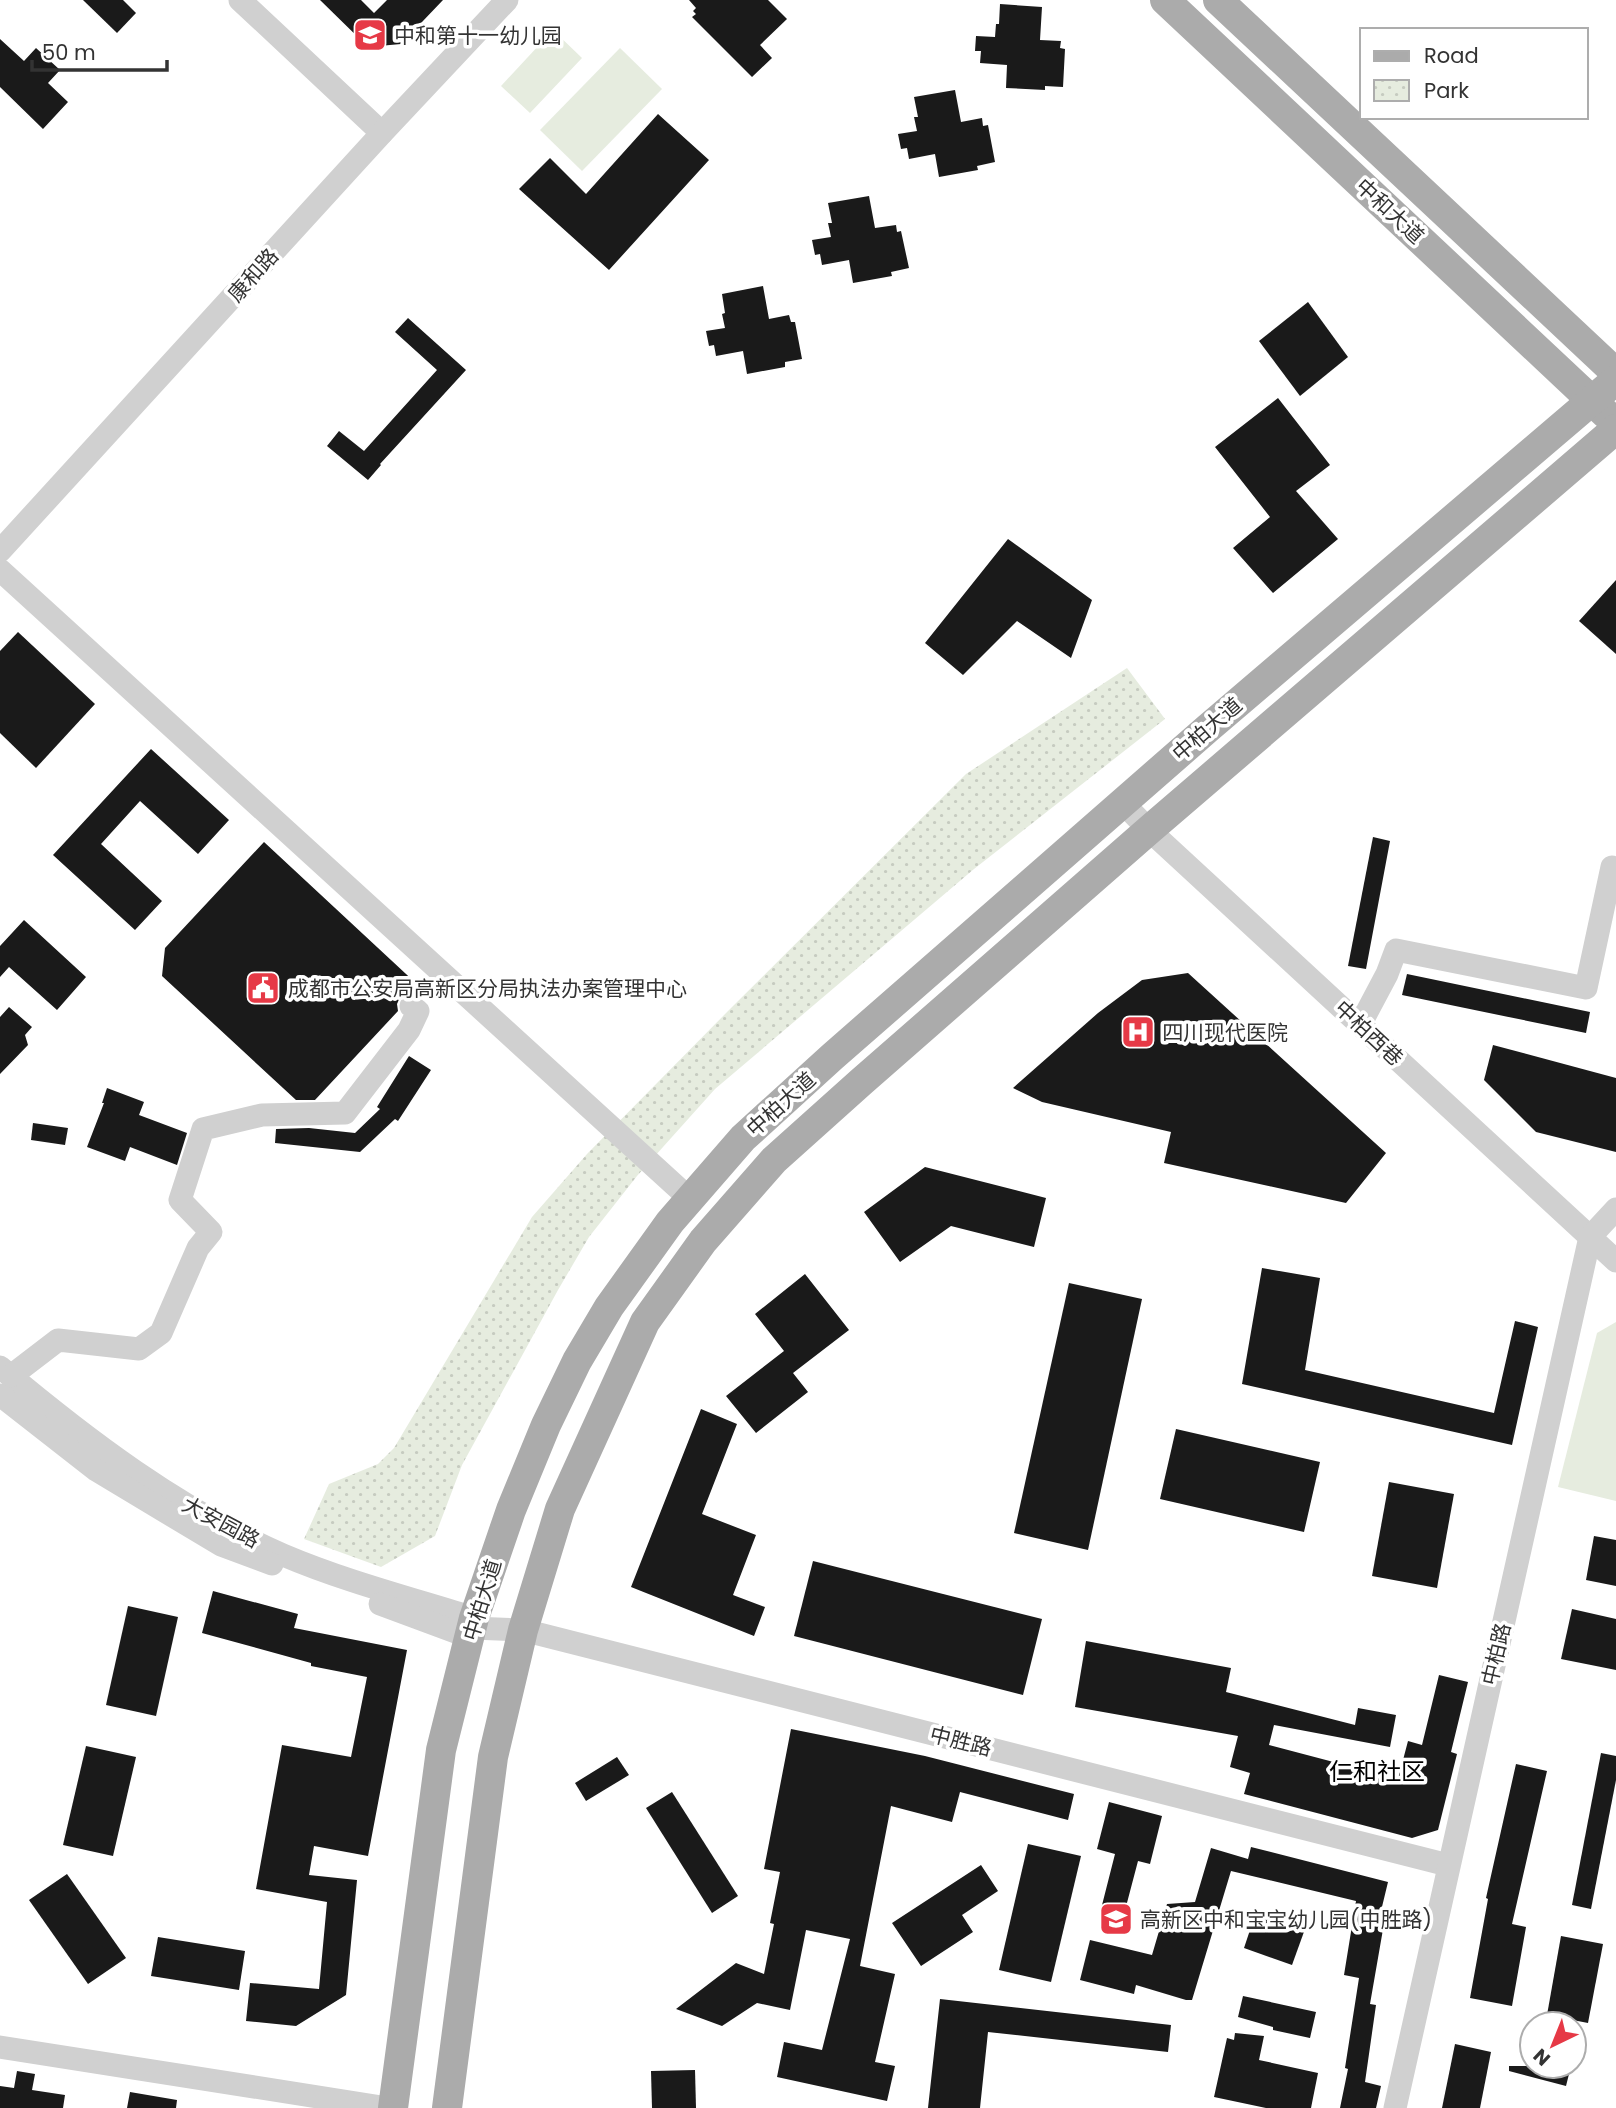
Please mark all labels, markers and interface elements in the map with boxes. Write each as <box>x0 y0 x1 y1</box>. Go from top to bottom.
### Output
school or university icon: 中和第十一幼儿园 <box>351 16 389 54</box>
place label: 中和第十一幼儿园 <box>394 21 562 50</box>
scale bar <box>32 28 166 72</box>
legend <box>1360 28 1588 119</box>
text: 50 m <box>42 38 96 67</box>
text: Road <box>1424 41 1479 70</box>
text: Park <box>1424 76 1469 105</box>
street label: 中和大道 <box>1349 172 1431 250</box>
street label: 康和路 <box>221 242 285 308</box>
street label: 中柏大道 <box>1166 691 1248 767</box>
public building icon: 成都市公安局高新区分局执法办案管理中心 <box>244 969 282 1007</box>
place label: 成都市公安局高新区分局执法办案管理中心 <box>288 974 687 1003</box>
street label: 中柏西巷 <box>1328 994 1410 1072</box>
hospital icon: 四川现代医院 <box>1119 1013 1157 1051</box>
place label: 四川现代医院 <box>1162 1018 1288 1047</box>
street label: 中柏大道 <box>740 1065 822 1143</box>
street label: 大安园路 <box>177 1489 265 1555</box>
street label: 中柏大道 <box>456 1556 508 1644</box>
street label: 中柏路 <box>1475 1620 1517 1688</box>
street label: 中胜路 <box>927 1719 995 1763</box>
district label: 仁和社区 <box>1329 1755 1425 1788</box>
school or university icon: 高新区中和宝宝幼儿园(中胜路) <box>1097 1900 1135 1938</box>
place label: 高新区中和宝宝幼儿园(中胜路) <box>1140 1905 1432 1934</box>
north arrow <box>1518 2010 1588 2080</box>
text: N <box>1527 2042 1556 2072</box>

